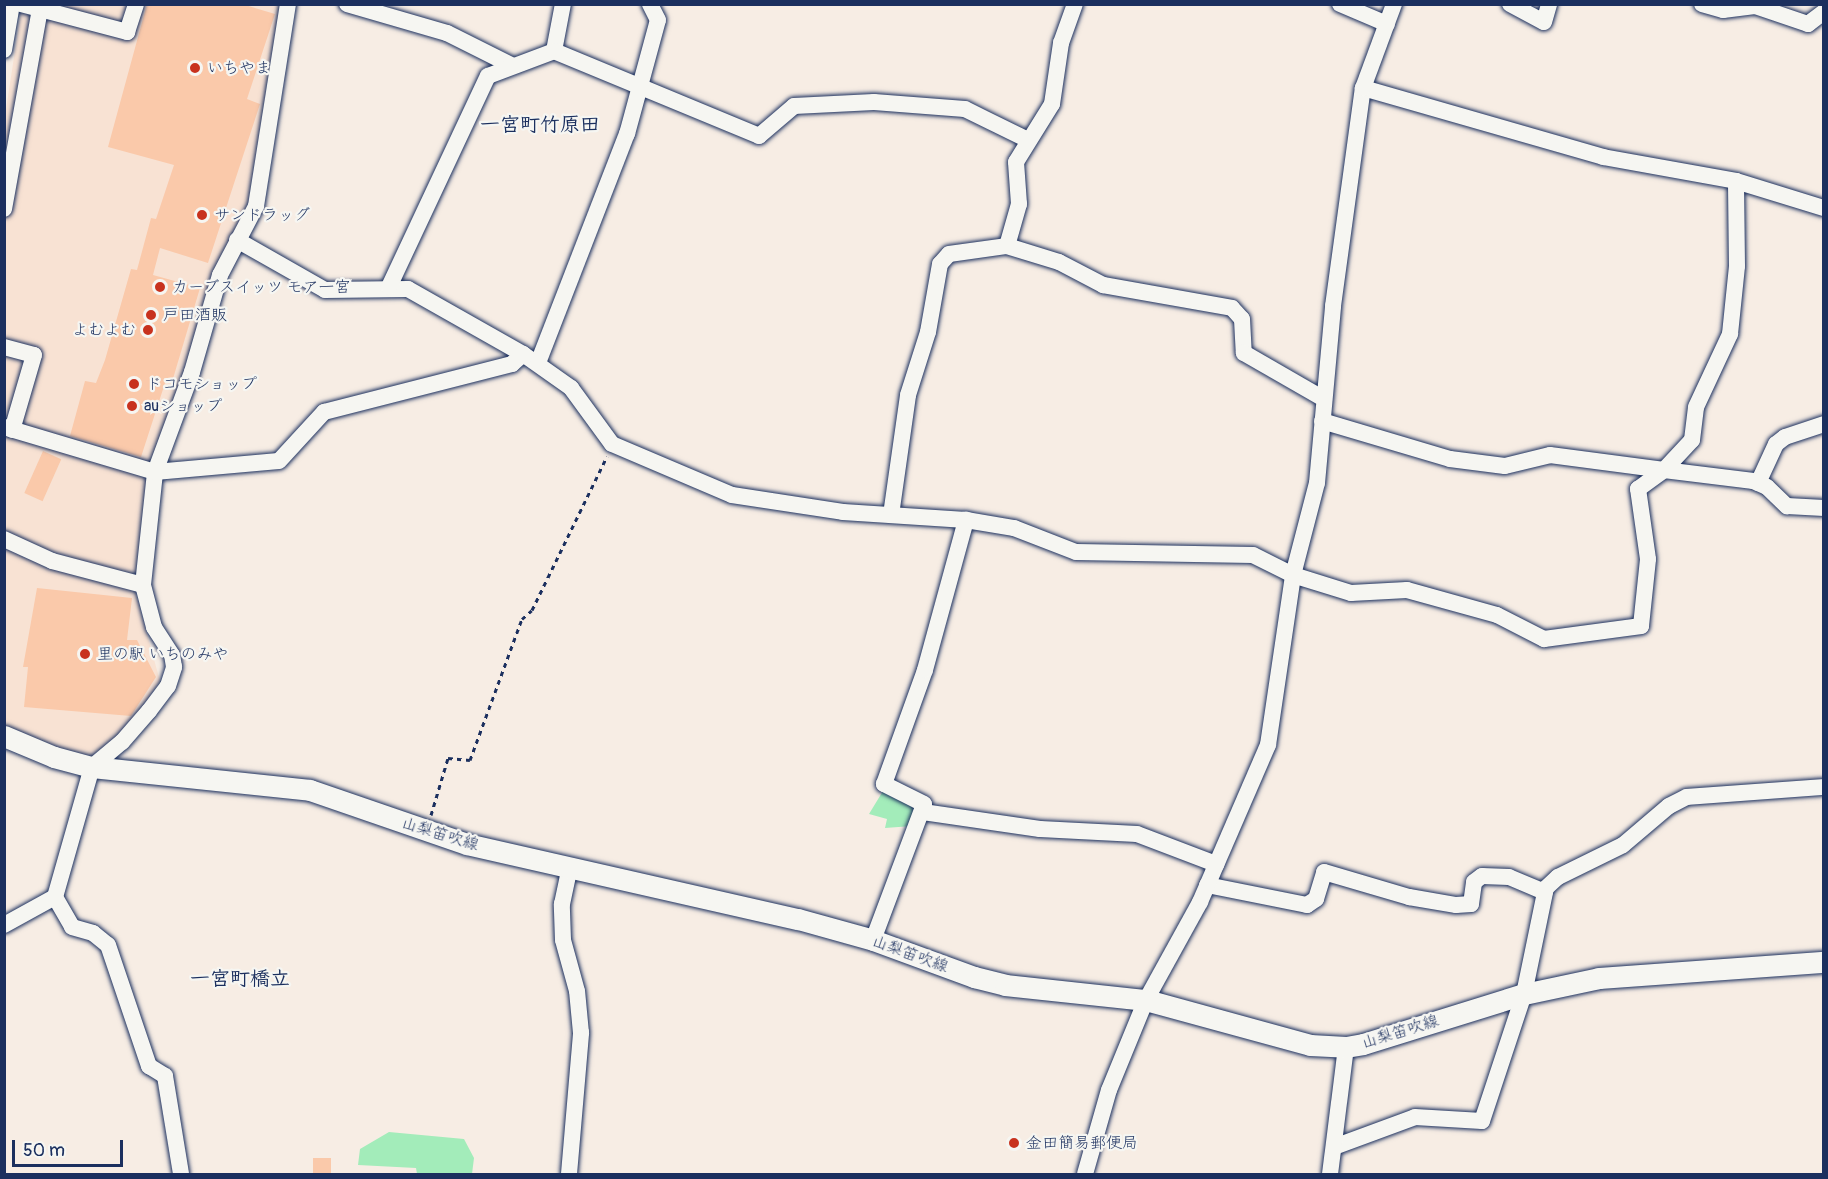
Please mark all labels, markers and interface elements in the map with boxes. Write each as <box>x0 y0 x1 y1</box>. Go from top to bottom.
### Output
place label: いちやま <box>207 58 271 78</box>
marker: いちやま <box>188 61 202 75</box>
district label: 一宮町竹原田 <box>480 112 600 136</box>
place label: サンドラッグ <box>214 205 310 225</box>
marker: サンドラッグ <box>195 208 209 222</box>
place label: カーブスイッツ モア一宮 <box>172 277 351 297</box>
marker: カーブスイッツ モア一宮 <box>153 280 167 294</box>
place label: 戸田酒販 <box>163 305 227 325</box>
marker: 戸田酒販 <box>144 308 158 322</box>
place label: よむよむ <box>72 320 136 340</box>
marker: よむよむ <box>141 323 155 337</box>
place label: ドコモショップ <box>146 374 258 394</box>
marker: ドコモショップ <box>127 377 141 391</box>
place label: auショップ <box>144 396 223 416</box>
marker: auショップ <box>125 399 139 413</box>
place label: 里の駅 いちのみや <box>97 644 228 664</box>
marker: 里の駅 いちのみや <box>78 647 92 661</box>
street label: 山梨笛吹線 <box>399 813 481 855</box>
street label: 山梨笛吹線 <box>869 931 951 977</box>
district label: 一宮町橋立 <box>190 966 290 990</box>
street label: 山梨笛吹線 <box>1359 1011 1441 1053</box>
scale bar <box>15 1128 126 1166</box>
place label: 金田簡易郵便局 <box>1026 1133 1138 1153</box>
marker: 金田簡易郵便局 <box>1007 1136 1021 1150</box>
text: 50 m <box>23 1139 65 1162</box>

